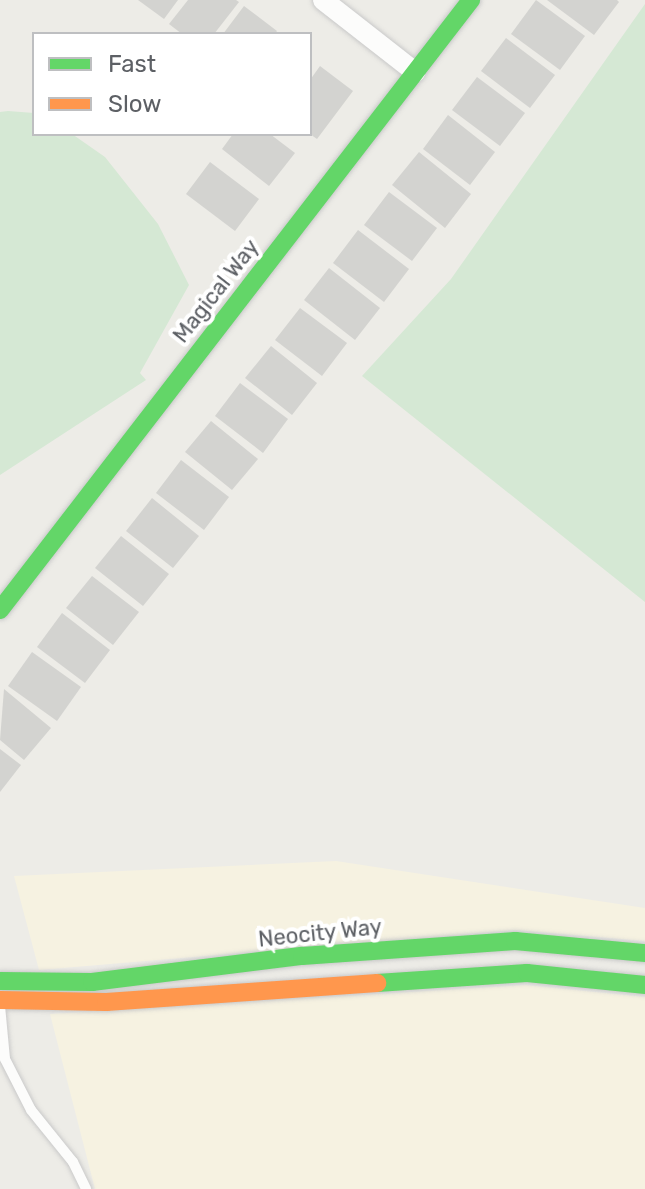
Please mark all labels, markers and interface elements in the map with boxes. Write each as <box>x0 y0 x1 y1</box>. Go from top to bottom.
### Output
legend <box>32 32 312 136</box>
text: Fast <box>108 50 156 78</box>
text: Slow <box>108 90 161 118</box>
street label: Magical Way <box>167 234 265 348</box>
street label: Neocity Way <box>256 913 384 953</box>

